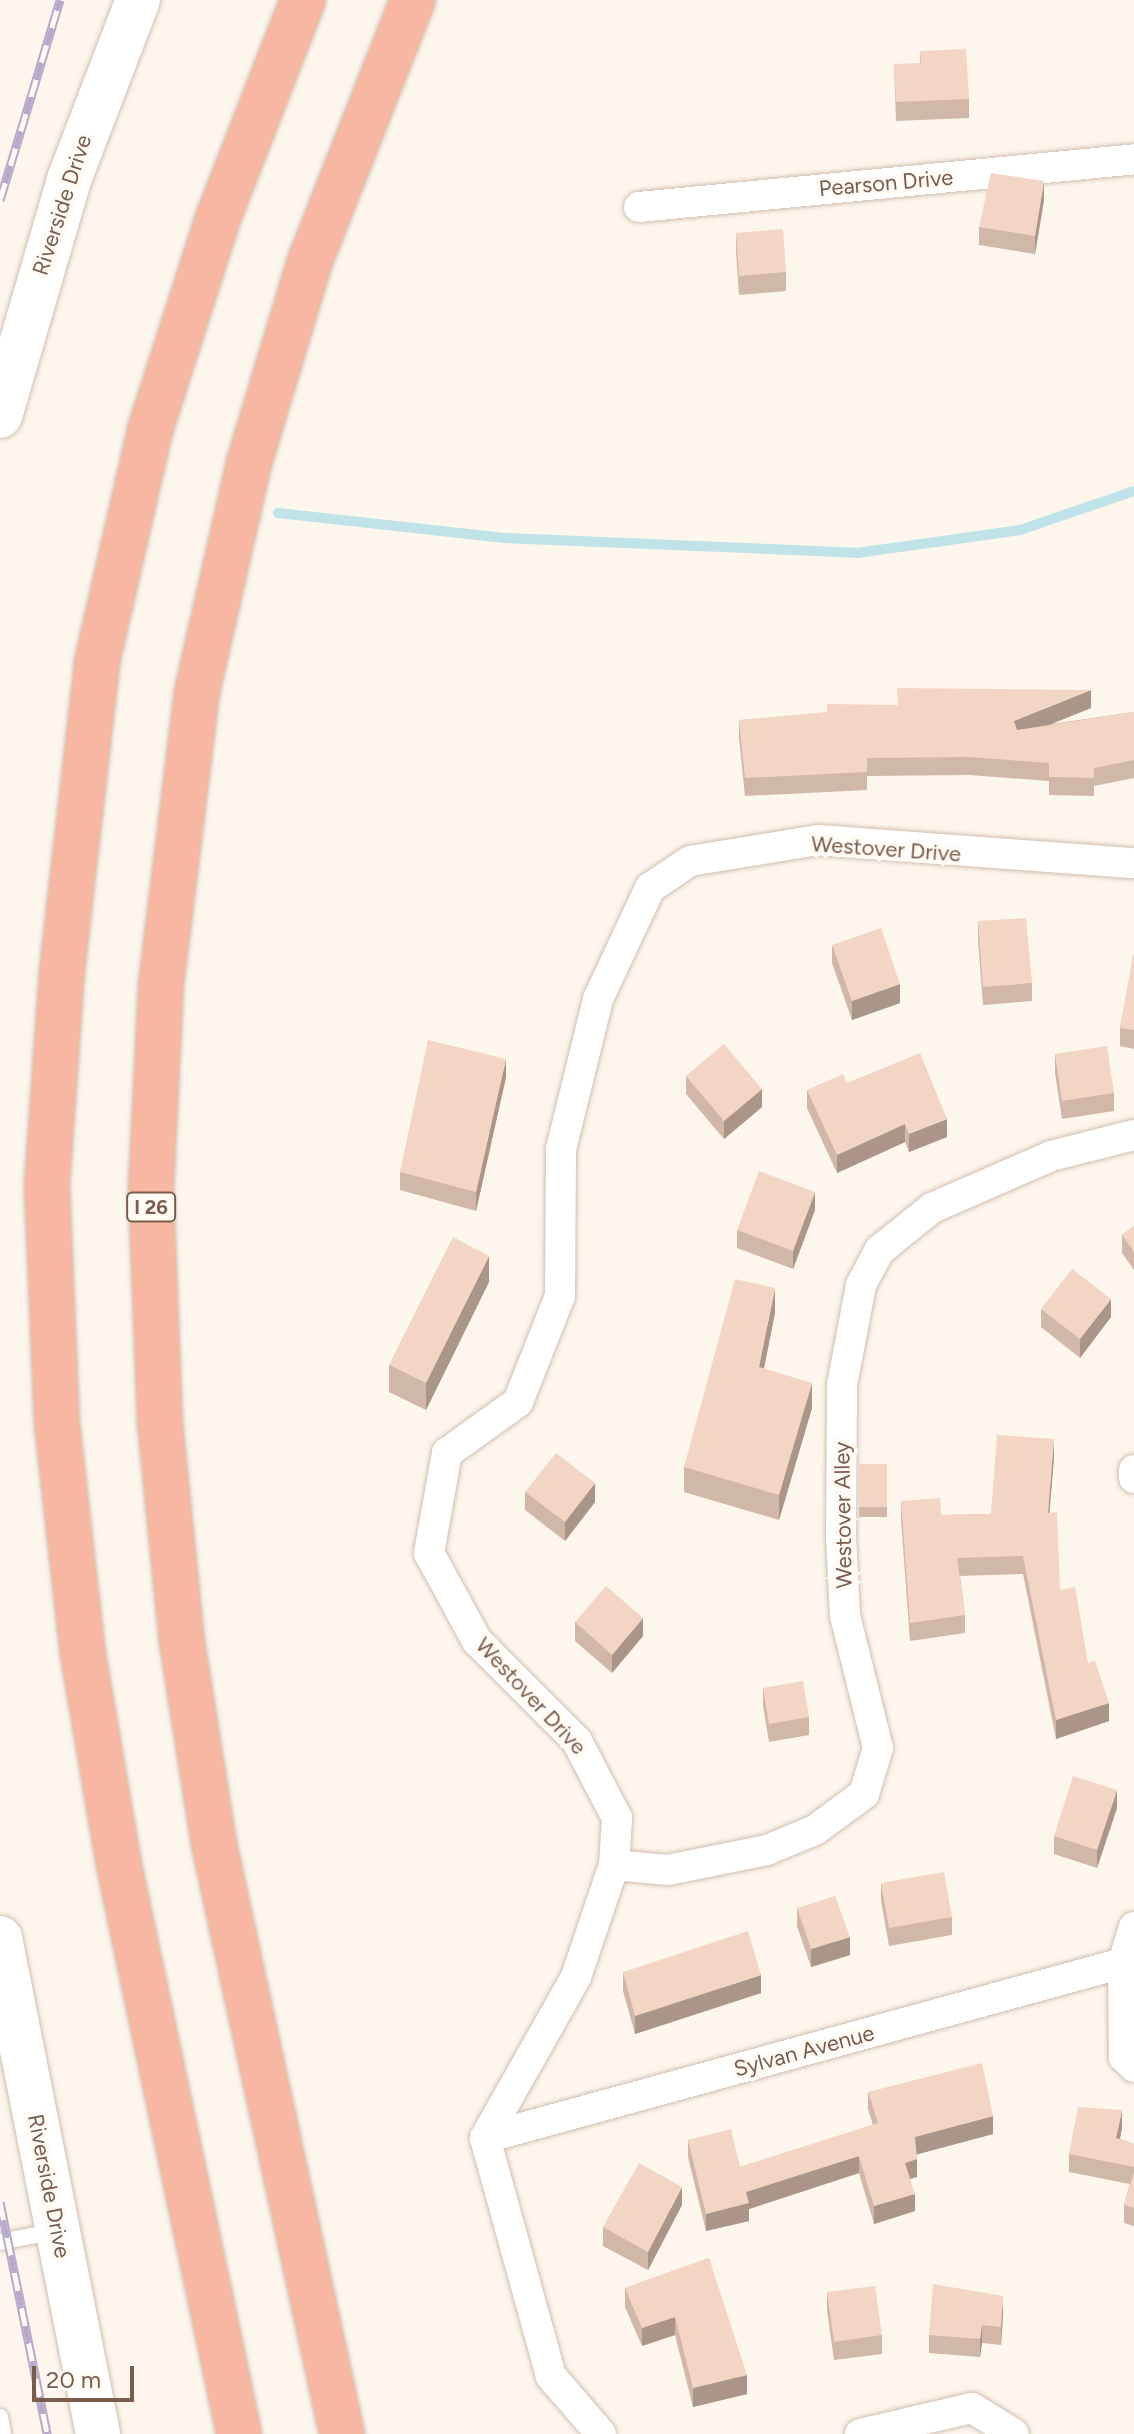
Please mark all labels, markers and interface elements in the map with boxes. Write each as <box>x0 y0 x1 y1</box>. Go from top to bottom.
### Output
street label: Riverside Drive <box>27 131 97 279</box>
street label: Pearson Drive <box>818 164 954 202</box>
street label: Westover Drive <box>810 831 962 867</box>
road number: I 26 <box>125 1191 177 1223</box>
street label: Westover Alley <box>829 1441 857 1589</box>
street label: Westover Drive <box>470 1632 592 1760</box>
street label: Sylvan Avenue <box>731 2020 877 2082</box>
street label: Riverside Drive <box>22 2112 76 2260</box>
scale bar <box>36 2350 138 2400</box>
text: 20 m <box>46 2365 101 2394</box>

